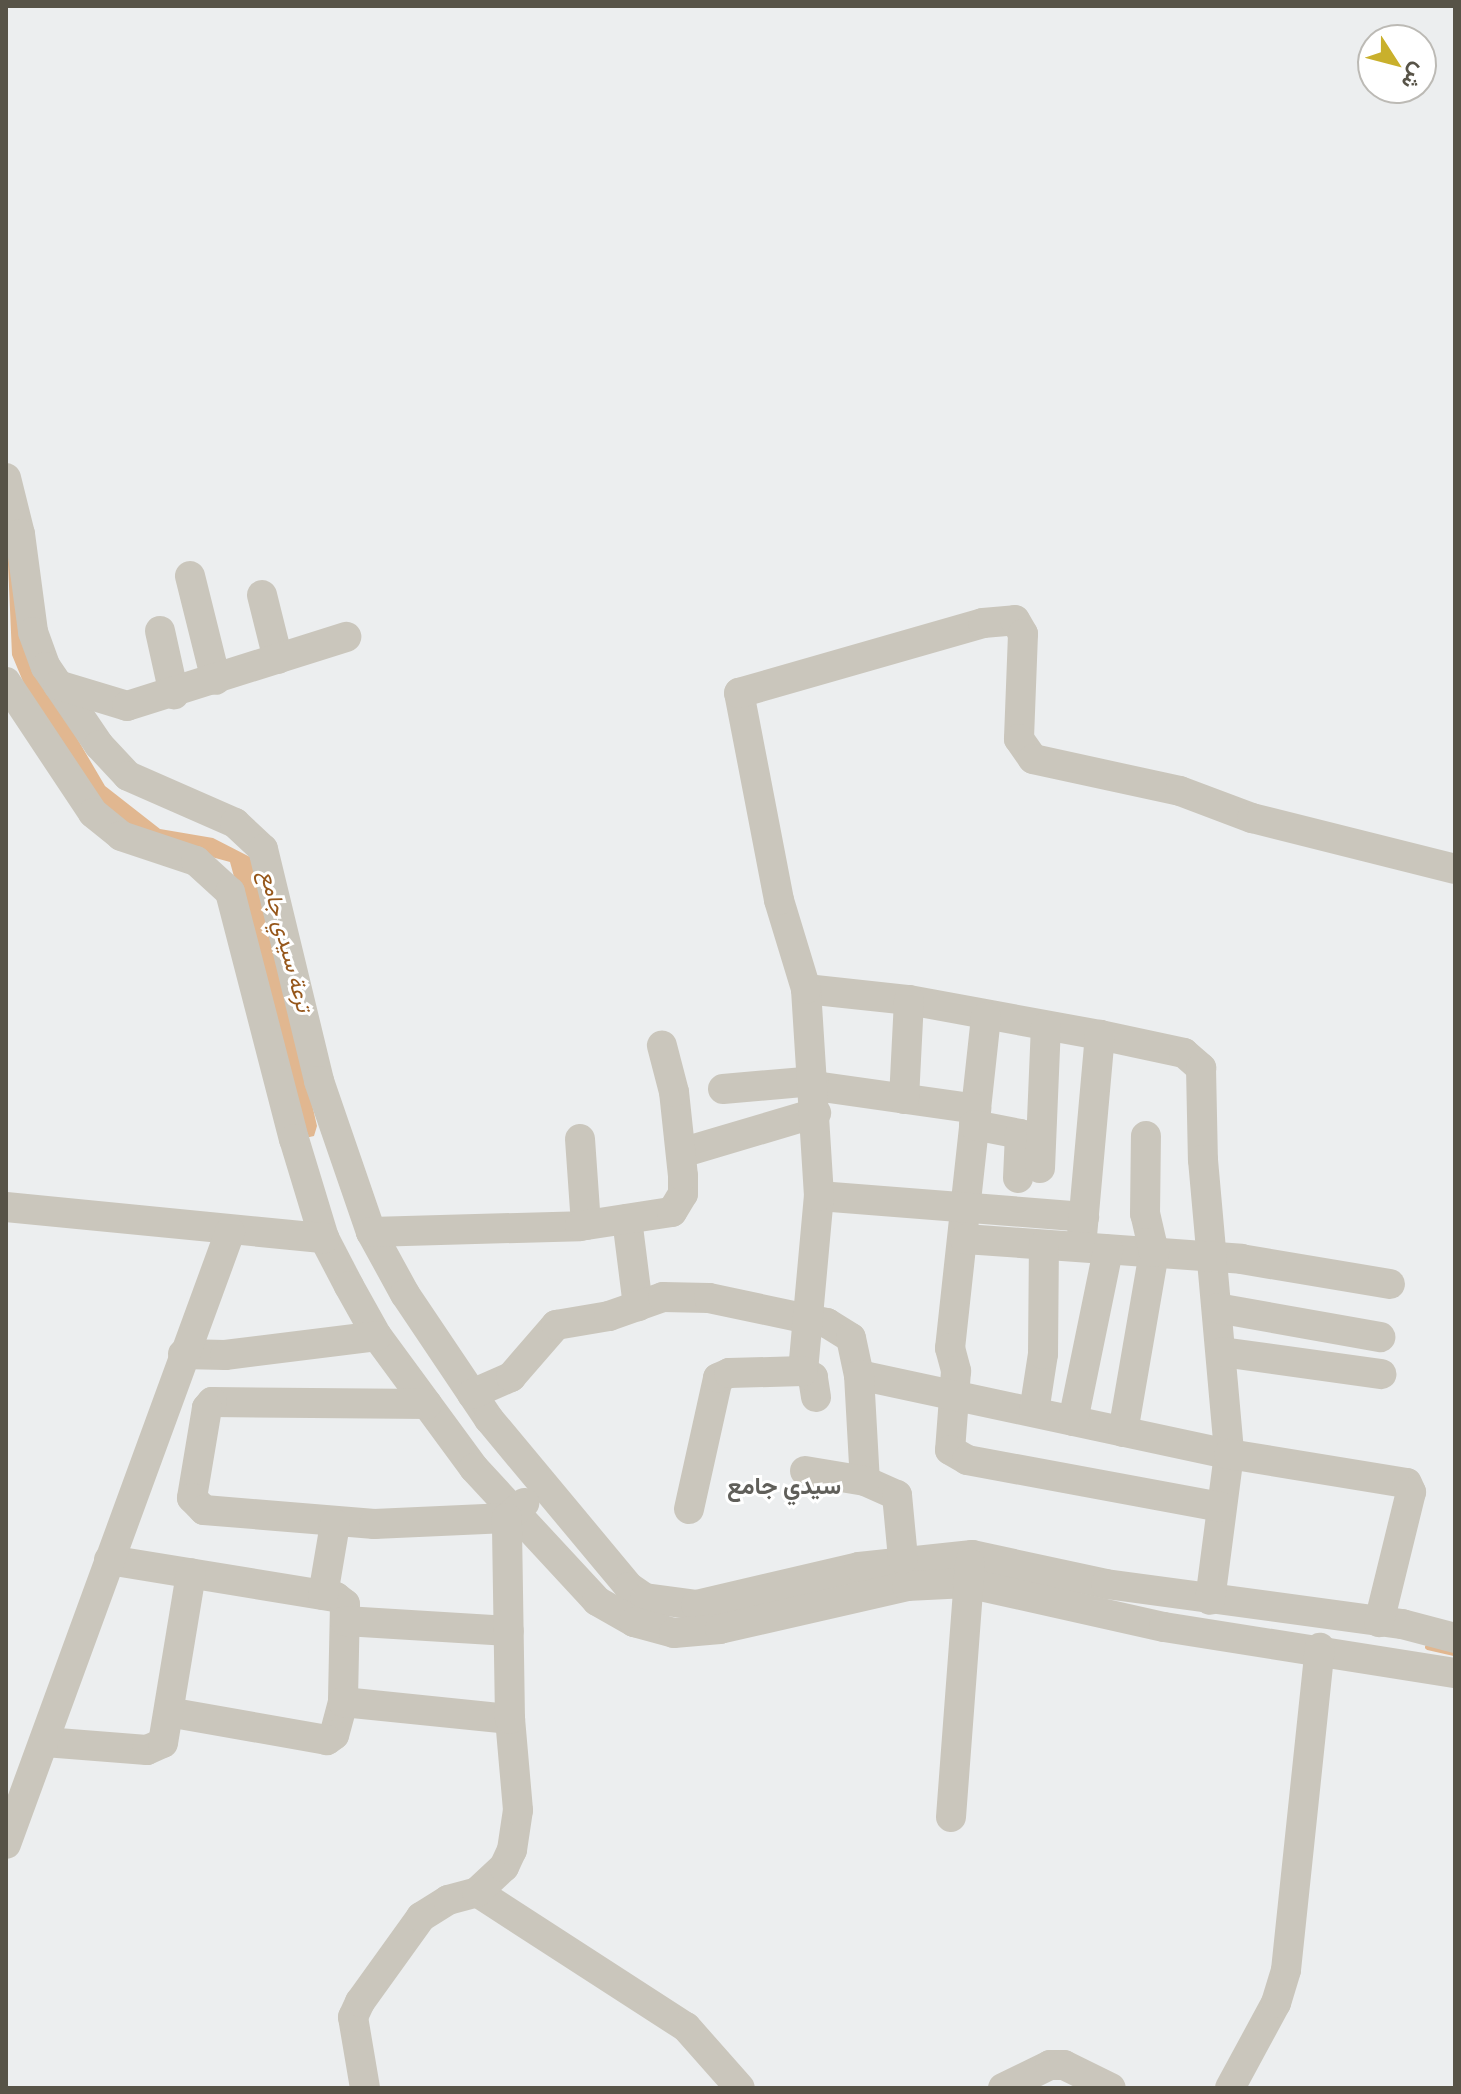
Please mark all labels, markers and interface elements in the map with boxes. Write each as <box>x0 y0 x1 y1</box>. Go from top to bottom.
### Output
north arrow <box>1357 24 1437 104</box>
text: ش <box>1397 59 1433 95</box>
water label: ترعة سيدي جامع <box>254 868 318 1014</box>
district label: سيدي جامع <box>727 1472 841 1500</box>

